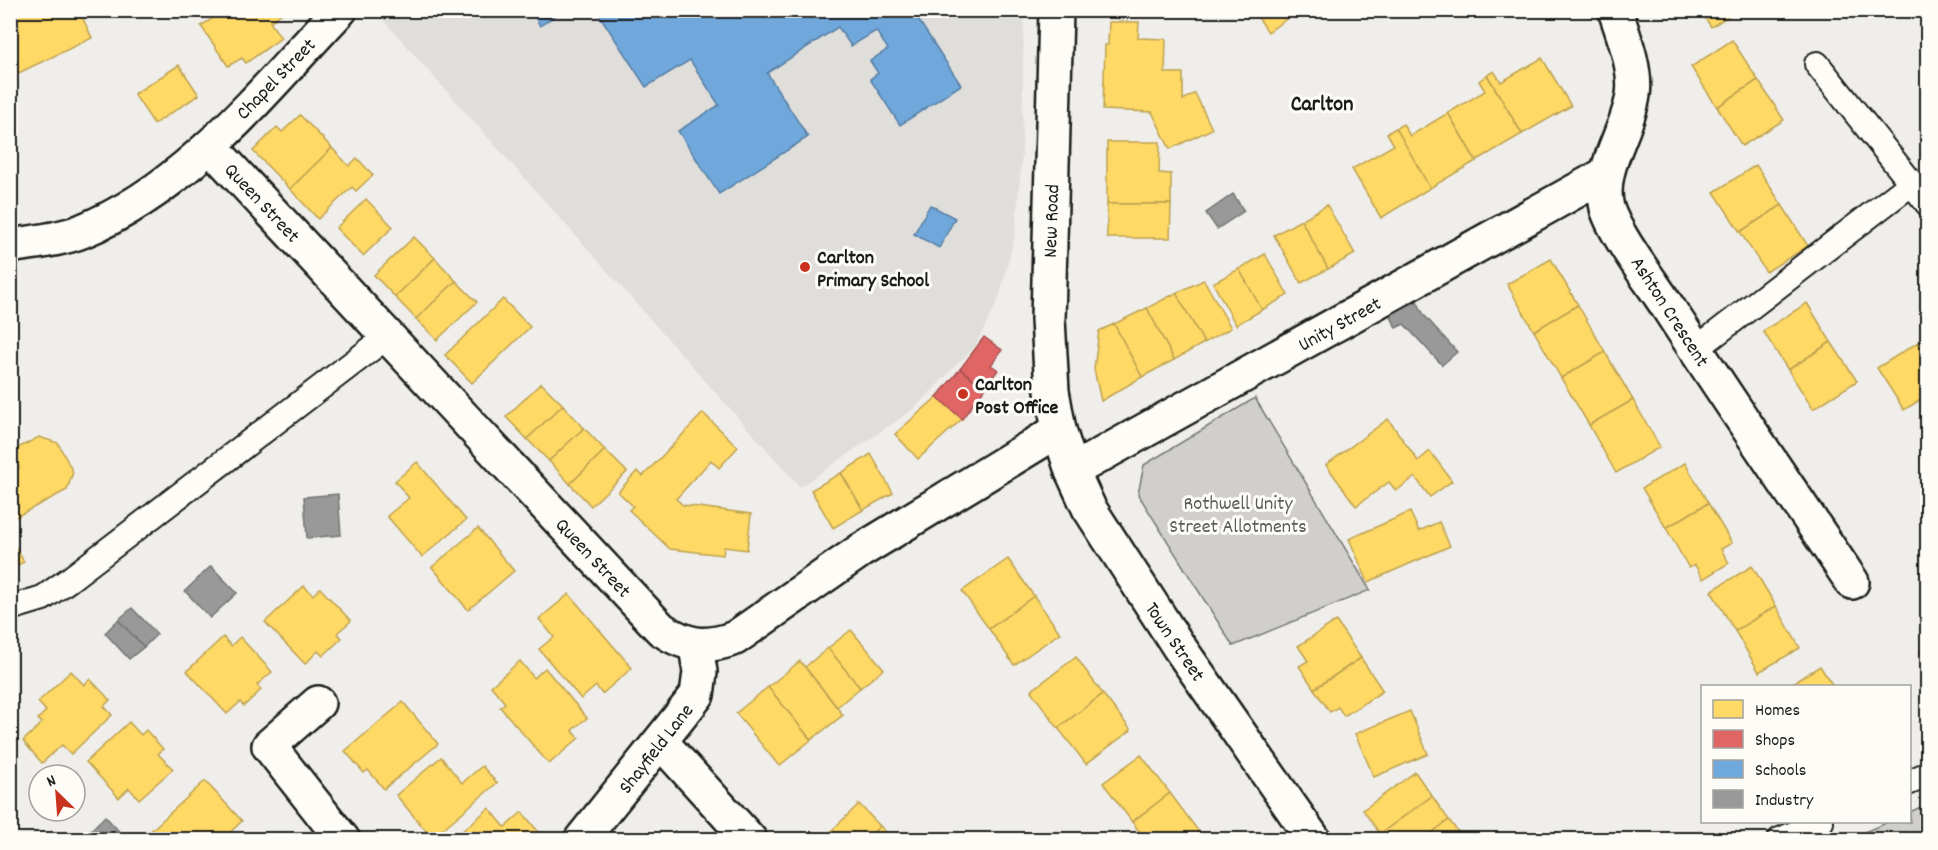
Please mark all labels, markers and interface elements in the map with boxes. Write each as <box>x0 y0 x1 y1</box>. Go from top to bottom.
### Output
street label: Chapel Street <box>231 33 323 127</box>
district label: Carlton <box>1291 90 1353 121</box>
street label: Queen Street <box>216 158 305 250</box>
street label: New Road <box>1038 184 1068 258</box>
place label: Carlton Primary School <box>817 245 929 296</box>
street label: Ashton Crescent <box>1622 252 1715 373</box>
marker: Carlton Primary School <box>798 260 812 274</box>
street label: Unity Street <box>1294 291 1387 360</box>
place label: Carlton Post Office <box>975 372 1059 423</box>
marker: Carlton Post Office <box>956 387 970 401</box>
park label: Rothwell Unity Street Allotments <box>1169 491 1307 542</box>
street label: Queen Street <box>547 513 636 605</box>
street label: Town Street <box>1137 597 1210 688</box>
legend <box>1701 685 1911 823</box>
street label: Shayfield Lane <box>613 699 702 801</box>
text: Homes <box>1755 699 1800 724</box>
text: Shops <box>1755 729 1795 754</box>
text: Schools <box>1755 759 1806 784</box>
north arrow <box>27 763 87 823</box>
text: N <box>43 770 60 794</box>
text: Industry <box>1755 789 1814 814</box>

